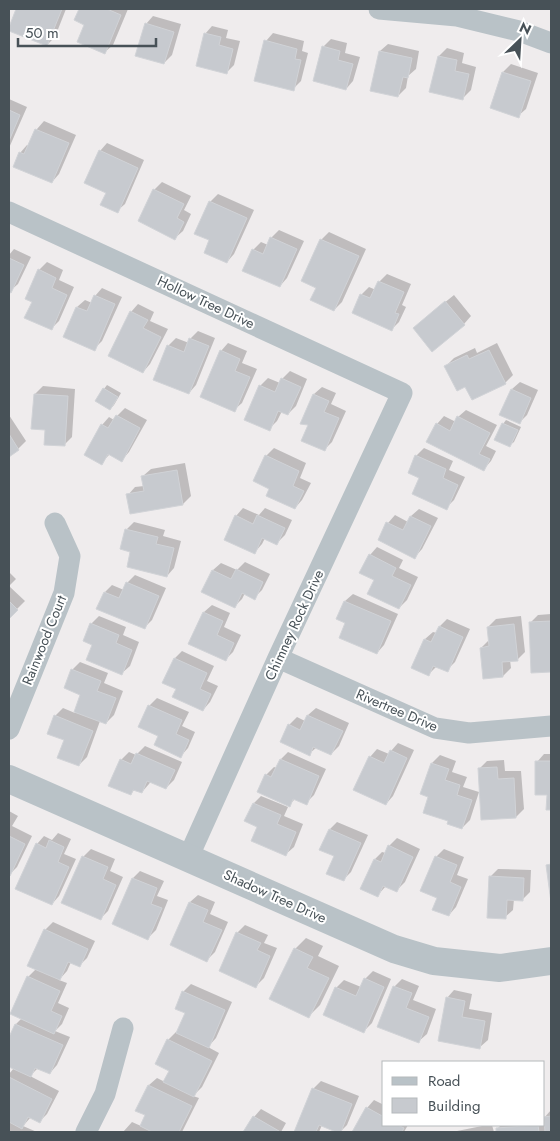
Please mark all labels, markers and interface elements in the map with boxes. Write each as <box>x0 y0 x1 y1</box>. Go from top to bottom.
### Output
scale bar <box>18 15 155 47</box>
north arrow <box>495 15 545 65</box>
text: N <box>516 17 535 40</box>
text: 50 m <box>25 22 59 44</box>
street label: Hollow Tree Drive <box>154 271 258 333</box>
street label: Chimney Rock Drive <box>260 566 328 684</box>
street label: Rainwood Court <box>17 592 71 688</box>
street label: Rivertree Drive <box>353 684 441 736</box>
street label: Shadow Tree Drive <box>220 864 330 928</box>
legend <box>382 1061 545 1126</box>
text: Road <box>428 1070 460 1092</box>
text: Building <box>428 1095 480 1117</box>

